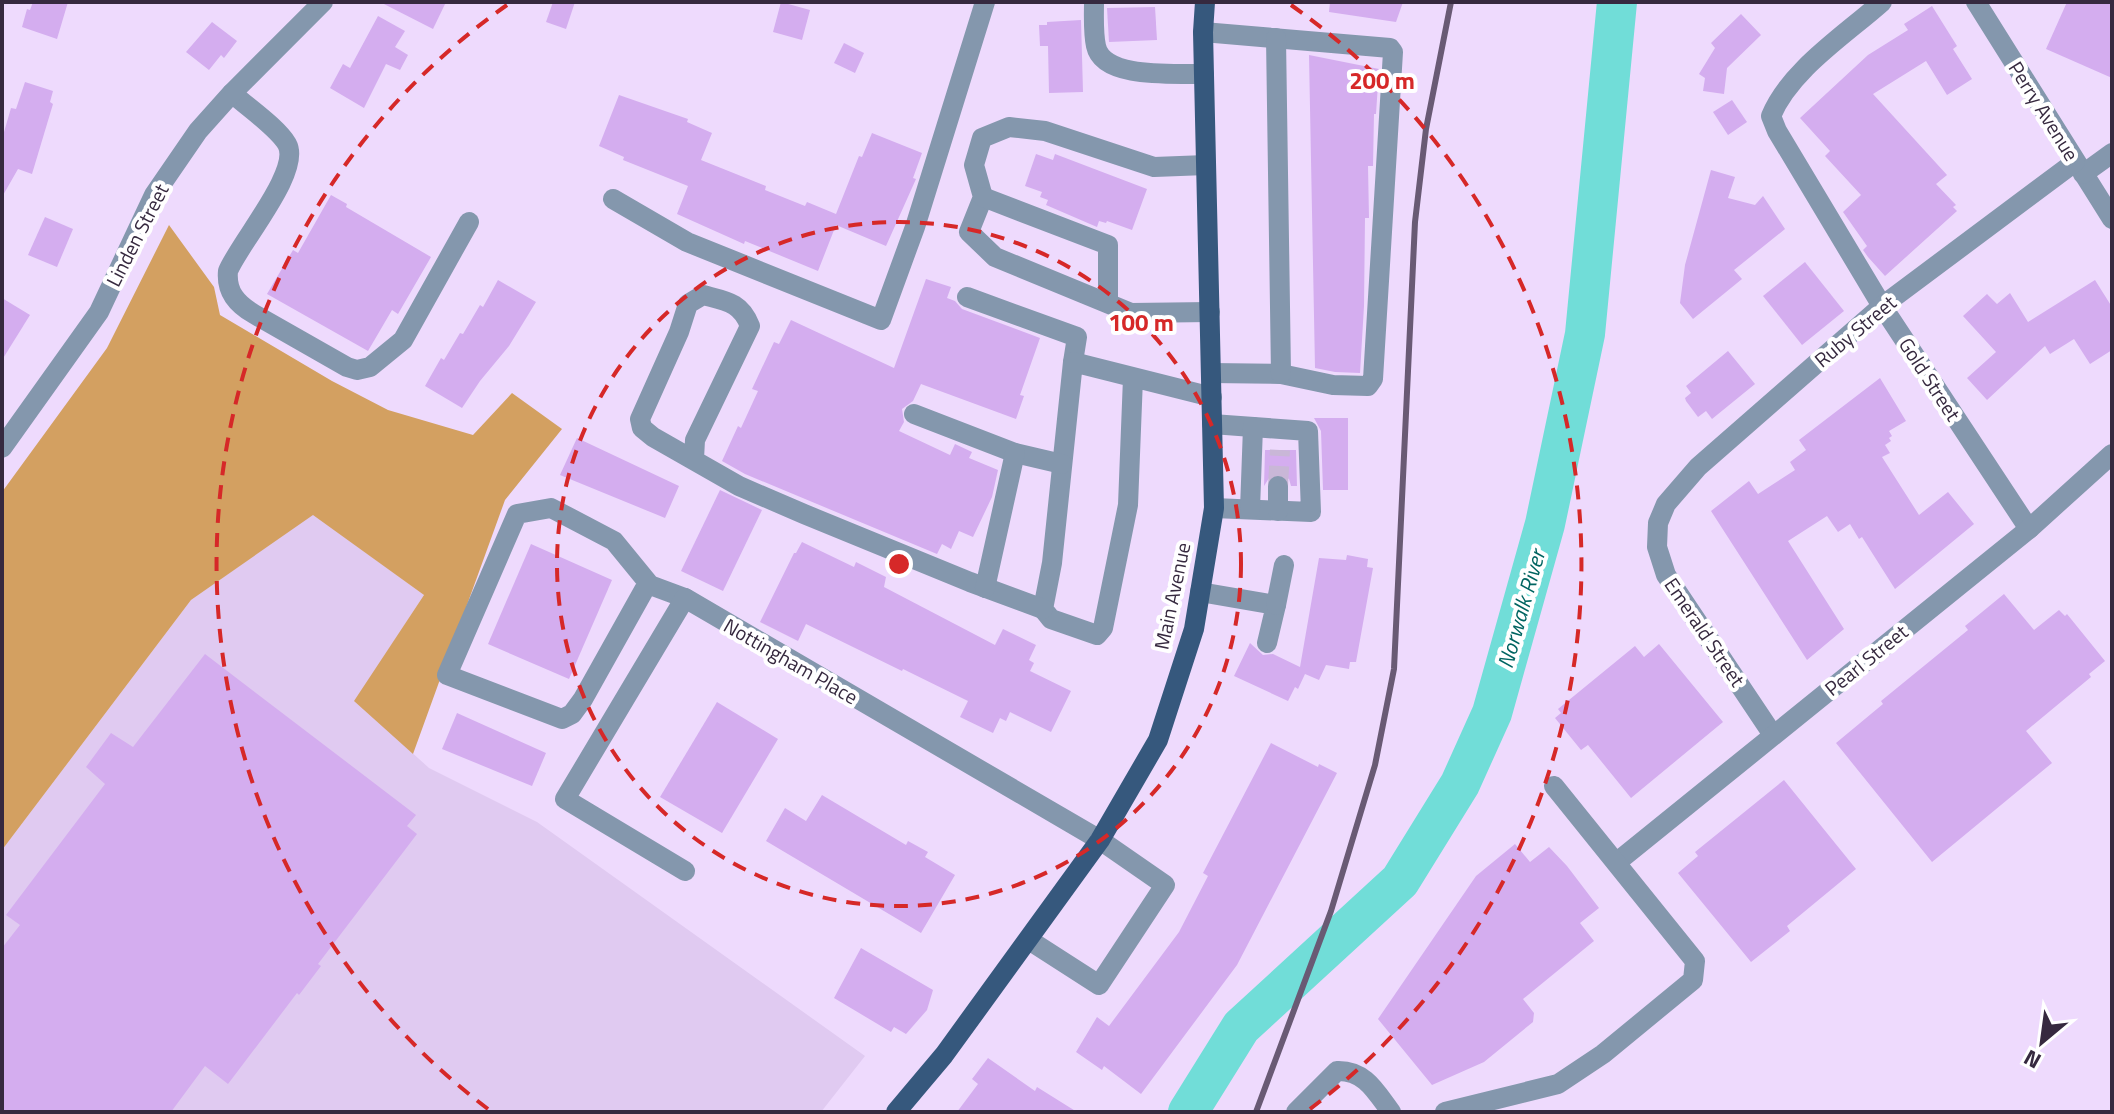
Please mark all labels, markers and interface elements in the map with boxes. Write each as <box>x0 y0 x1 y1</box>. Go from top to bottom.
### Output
street label: Perry Avenue <box>2001 55 2087 167</box>
text: 200 m <box>1349 62 1415 98</box>
street label: Linden Street <box>98 178 176 292</box>
street label: Ruby Street <box>1807 287 1903 375</box>
text: 100 m <box>1108 304 1174 340</box>
street label: Gold Street <box>1891 331 1969 427</box>
street label: Main Avenue <box>1146 540 1198 652</box>
water label: Norwalk River <box>1488 543 1555 672</box>
centre of rings <box>885 550 913 578</box>
street label: Emerald Street <box>1657 571 1753 693</box>
street label: Nottingham Place <box>718 610 864 712</box>
street label: Pearl Street <box>1818 617 1914 703</box>
north arrow <box>2002 1002 2082 1082</box>
text: N <box>2017 1041 2047 1078</box>

